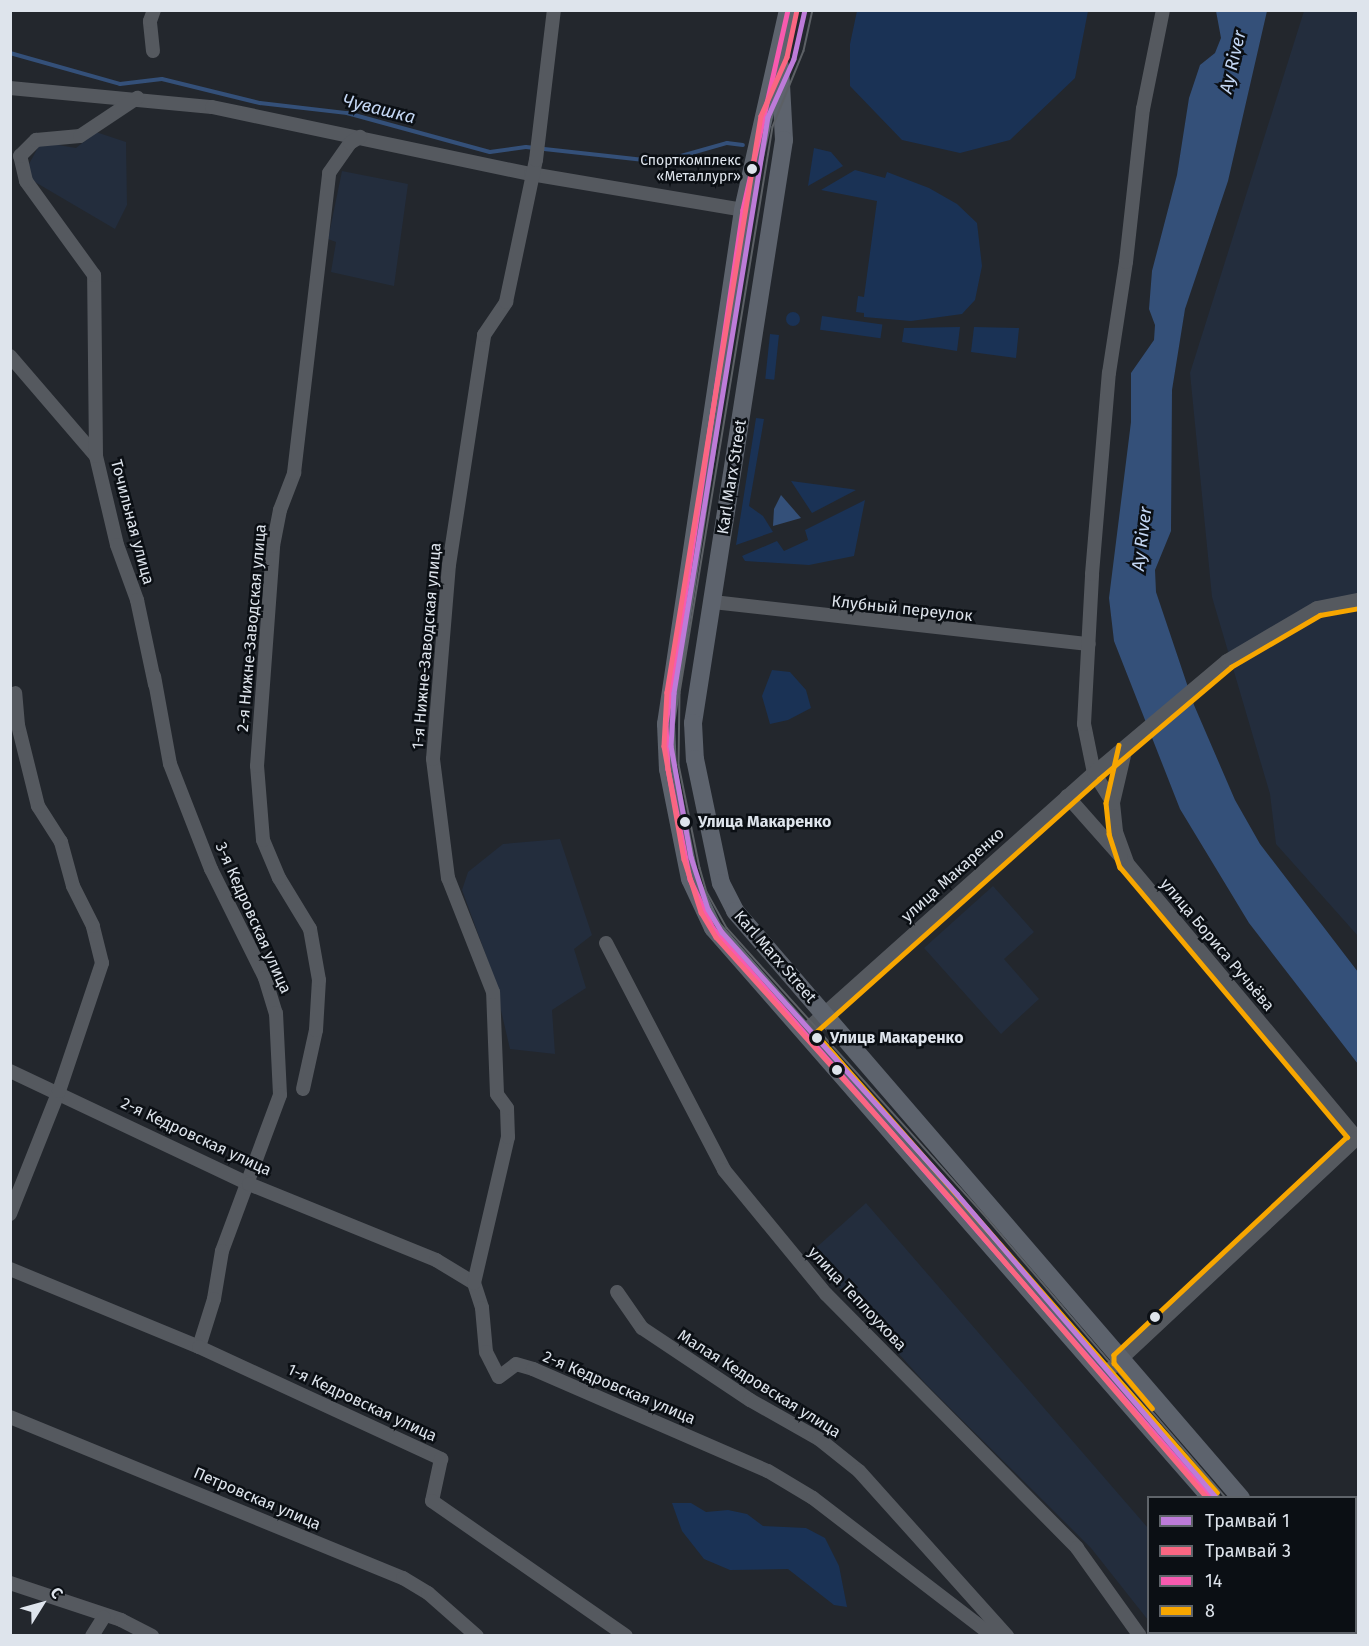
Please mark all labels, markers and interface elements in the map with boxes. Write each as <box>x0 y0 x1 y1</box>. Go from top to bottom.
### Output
water label: Ay River <box>1215 28 1251 96</box>
water label: Чувашка <box>340 90 418 128</box>
place label: Спорткомплекс «Металлург» <box>640 153 741 186</box>
marker: Спорткомплекс «Металлург» <box>746 163 758 175</box>
street label: Karl Marx Street <box>713 418 751 536</box>
street label: Точильная улица <box>106 457 158 587</box>
water label: Ay River <box>1127 506 1157 572</box>
street label: 2-я Нижне-Заводская улица <box>233 523 271 733</box>
street label: 1-я Нижне-Заводская улица <box>408 542 446 750</box>
street label: Клубный переулок <box>831 592 973 626</box>
place label: Улица Макаренко <box>698 812 831 832</box>
marker: Улица Макаренко <box>676 813 694 831</box>
street label: улица Макаренко <box>898 824 1008 926</box>
street label: 3-я Кедровская улица <box>211 839 295 997</box>
street label: улица Бориса Ручьёва <box>1156 875 1278 1015</box>
street label: Karl Marx Street <box>730 907 820 1007</box>
place label: Улицв Макаренко <box>830 1028 964 1048</box>
marker: Улицв Макаренко <box>808 1029 826 1047</box>
unlabelled marker <box>831 1064 843 1076</box>
street label: 2-я Кедровская улица <box>118 1094 274 1180</box>
street label: улица Теплоухова <box>804 1243 910 1355</box>
unlabelled marker <box>1149 1311 1161 1323</box>
street label: Малая Кедровская улица <box>674 1326 844 1442</box>
street label: 2-я Кедровская улица <box>540 1347 698 1429</box>
street label: 1-я Кедровская улица <box>284 1360 440 1446</box>
street label: Петровская улица <box>191 1464 323 1534</box>
legend <box>1147 1496 1357 1634</box>
text: Трамвай 1 <box>1205 1510 1290 1532</box>
text: Трамвай 3 <box>1205 1540 1291 1562</box>
text: 14 <box>1205 1570 1222 1592</box>
north arrow <box>12 1574 72 1634</box>
text: С <box>46 1583 67 1602</box>
text: 8 <box>1205 1600 1215 1622</box>

